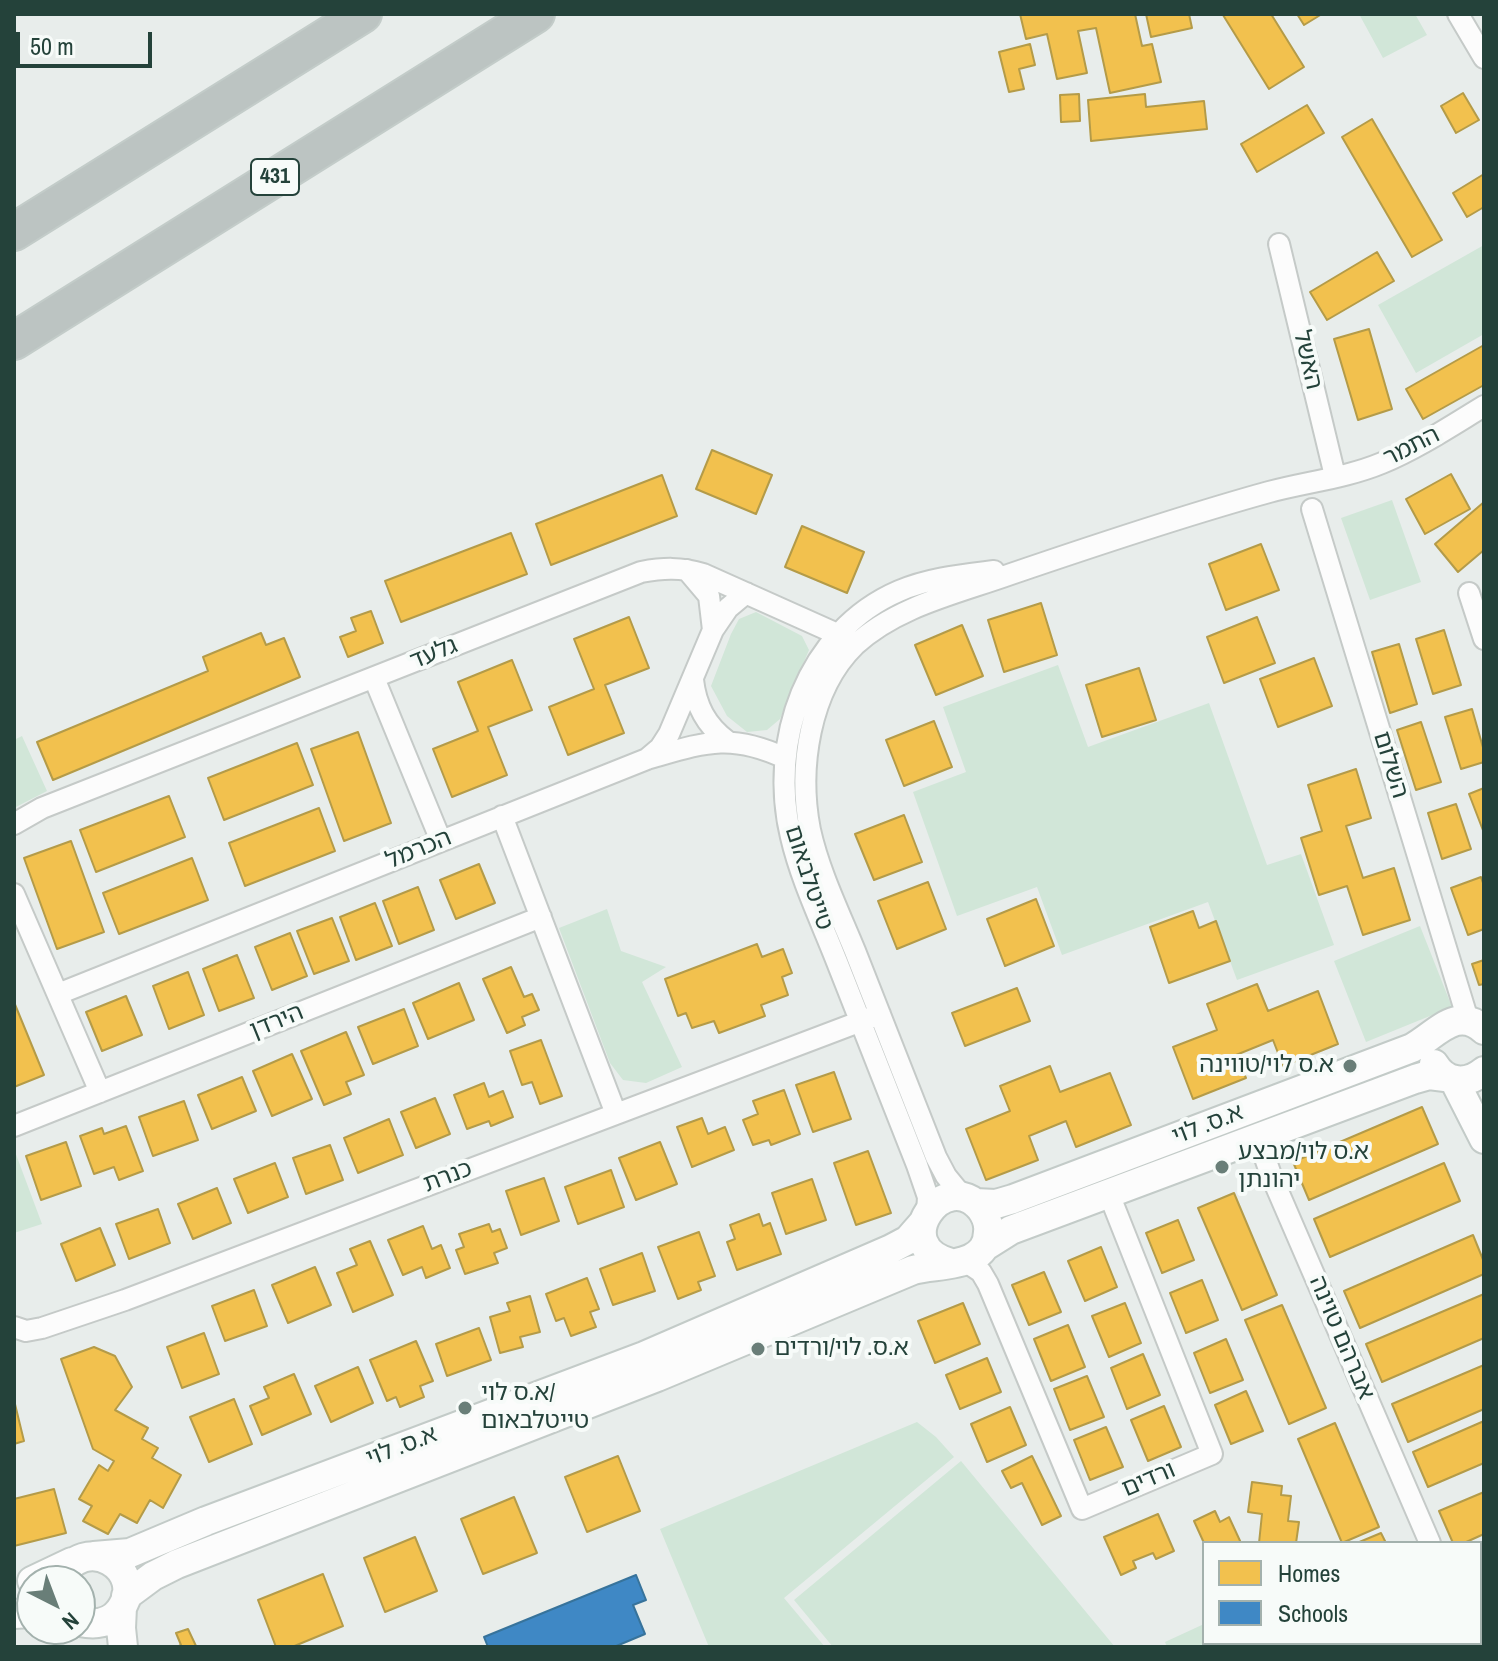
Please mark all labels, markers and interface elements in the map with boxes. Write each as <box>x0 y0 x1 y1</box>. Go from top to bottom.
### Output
scale bar <box>20 16 156 66</box>
text: 50 m <box>30 30 74 62</box>
road number: 431 <box>251 159 299 195</box>
street label: האשל <box>1286 328 1328 392</box>
street label: התמר <box>1379 421 1445 473</box>
street label: גלעד <box>406 632 462 676</box>
street label: השלום <box>1366 728 1414 802</box>
street label: טייטלבאום <box>778 822 838 934</box>
street label: הכרמל <box>382 824 456 876</box>
street label: הירדן <box>246 998 308 1046</box>
place label: א.ס לוי/טווינה <box>1199 1052 1334 1080</box>
marker: א.ס לוי/טווינה <box>1341 1057 1359 1075</box>
street label: א.ס. לוי <box>1168 1098 1248 1152</box>
place label: א.ס לוי/מבצע יהונתן <box>1238 1139 1369 1195</box>
street label: כנרת <box>420 1155 476 1199</box>
marker: א.ס לוי/מבצע יהונתן <box>1213 1158 1231 1176</box>
street label: אברהם טוינה <box>1302 1272 1380 1404</box>
place label: א.ס. לוי/ורדים <box>774 1335 909 1363</box>
marker: א.ס. לוי/ורדים <box>749 1340 767 1358</box>
place label: א.ס לוי/ טייטלבאום <box>481 1380 589 1436</box>
marker: א.ס לוי/ טייטלבאום <box>456 1399 474 1417</box>
street label: א.ס. לוי <box>362 1420 442 1474</box>
street label: ורדים <box>1118 1456 1180 1504</box>
legend <box>1202 1541 1482 1645</box>
text: Homes <box>1278 1557 1340 1589</box>
north arrow <box>16 1565 96 1645</box>
text: Schools <box>1278 1597 1348 1629</box>
text: N <box>56 1606 86 1637</box>

